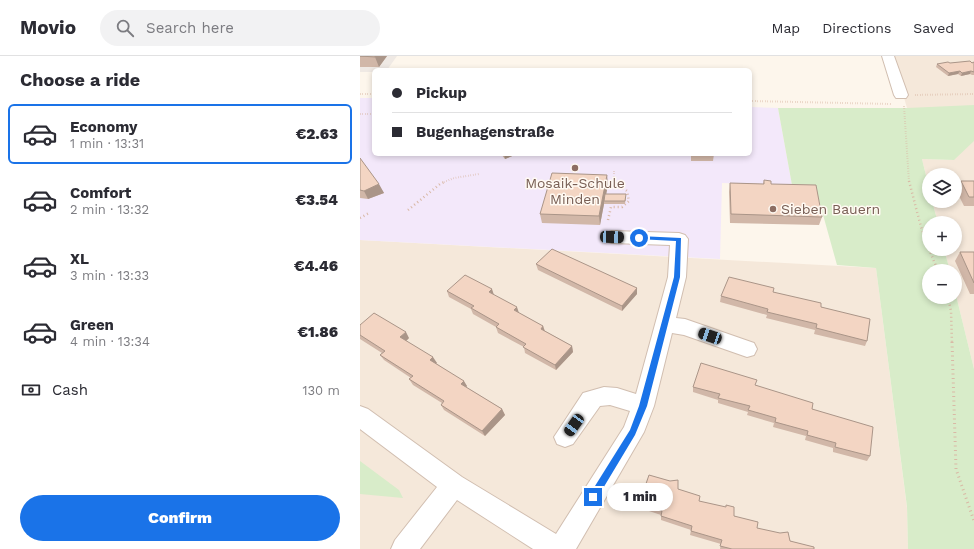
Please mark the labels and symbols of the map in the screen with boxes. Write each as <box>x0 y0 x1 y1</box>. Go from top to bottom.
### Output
marker: Mosaik-Schule Minden <box>570 163 580 173</box>
place label: Mosaik-Schule Minden <box>525 175 625 207</box>
place label: Sieben Bauern <box>781 201 880 217</box>
marker: Sieben Bauern <box>768 204 778 214</box>
route start <box>630 229 648 247</box>
car <box>600 231 624 243</box>
car <box>697 326 723 346</box>
car <box>562 412 586 438</box>
callout: 1 min <box>607 483 673 511</box>
route end <box>584 488 602 506</box>

